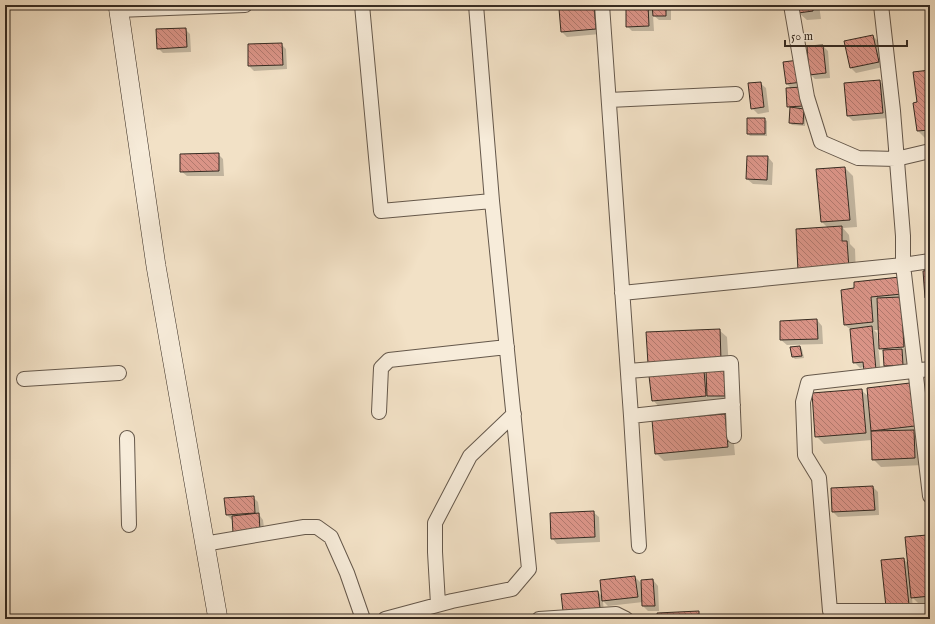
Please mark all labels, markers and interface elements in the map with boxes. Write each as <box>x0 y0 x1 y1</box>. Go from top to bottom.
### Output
scale bar <box>785 22 907 48</box>
text: 50 m <box>791 29 813 44</box>

